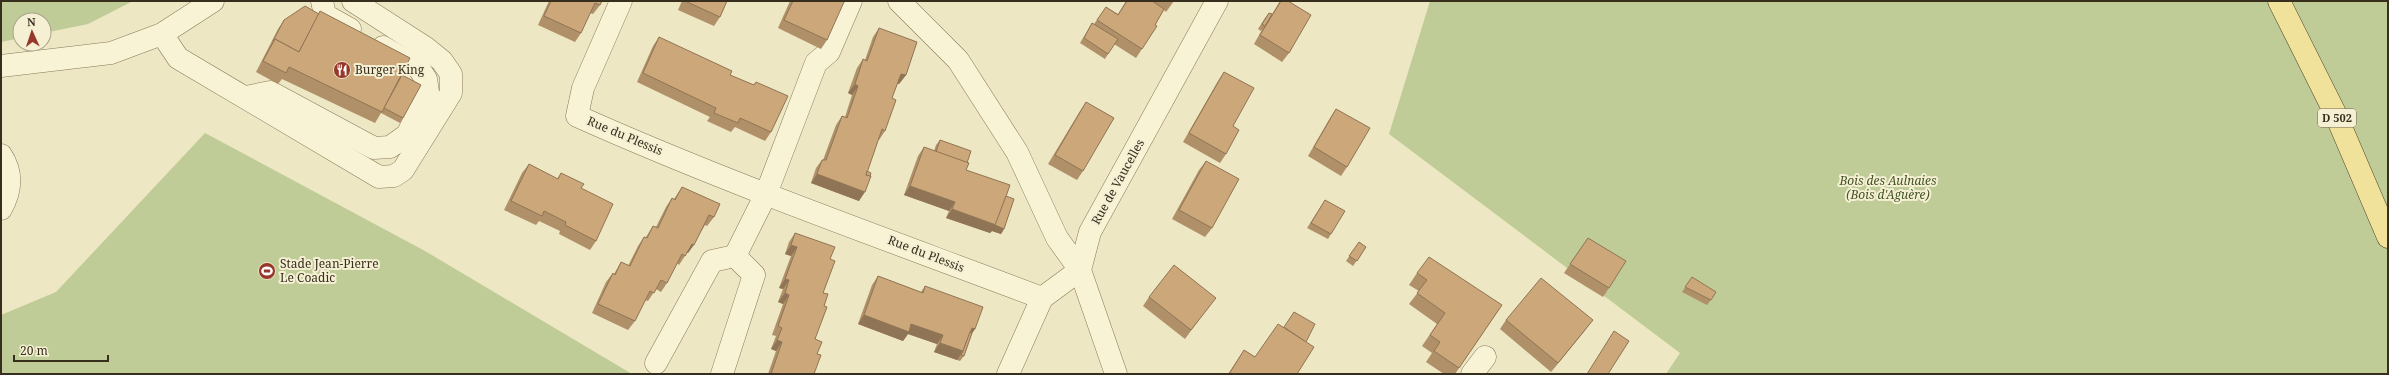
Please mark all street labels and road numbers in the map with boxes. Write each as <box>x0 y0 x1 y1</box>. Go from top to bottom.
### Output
road number: D 502 <box>2318 109 2356 127</box>
street label: Rue du Plessis <box>585 112 666 159</box>
street label: Rue de Vaucelles <box>1087 136 1148 228</box>
street label: Rue du Plessis <box>886 231 967 276</box>

